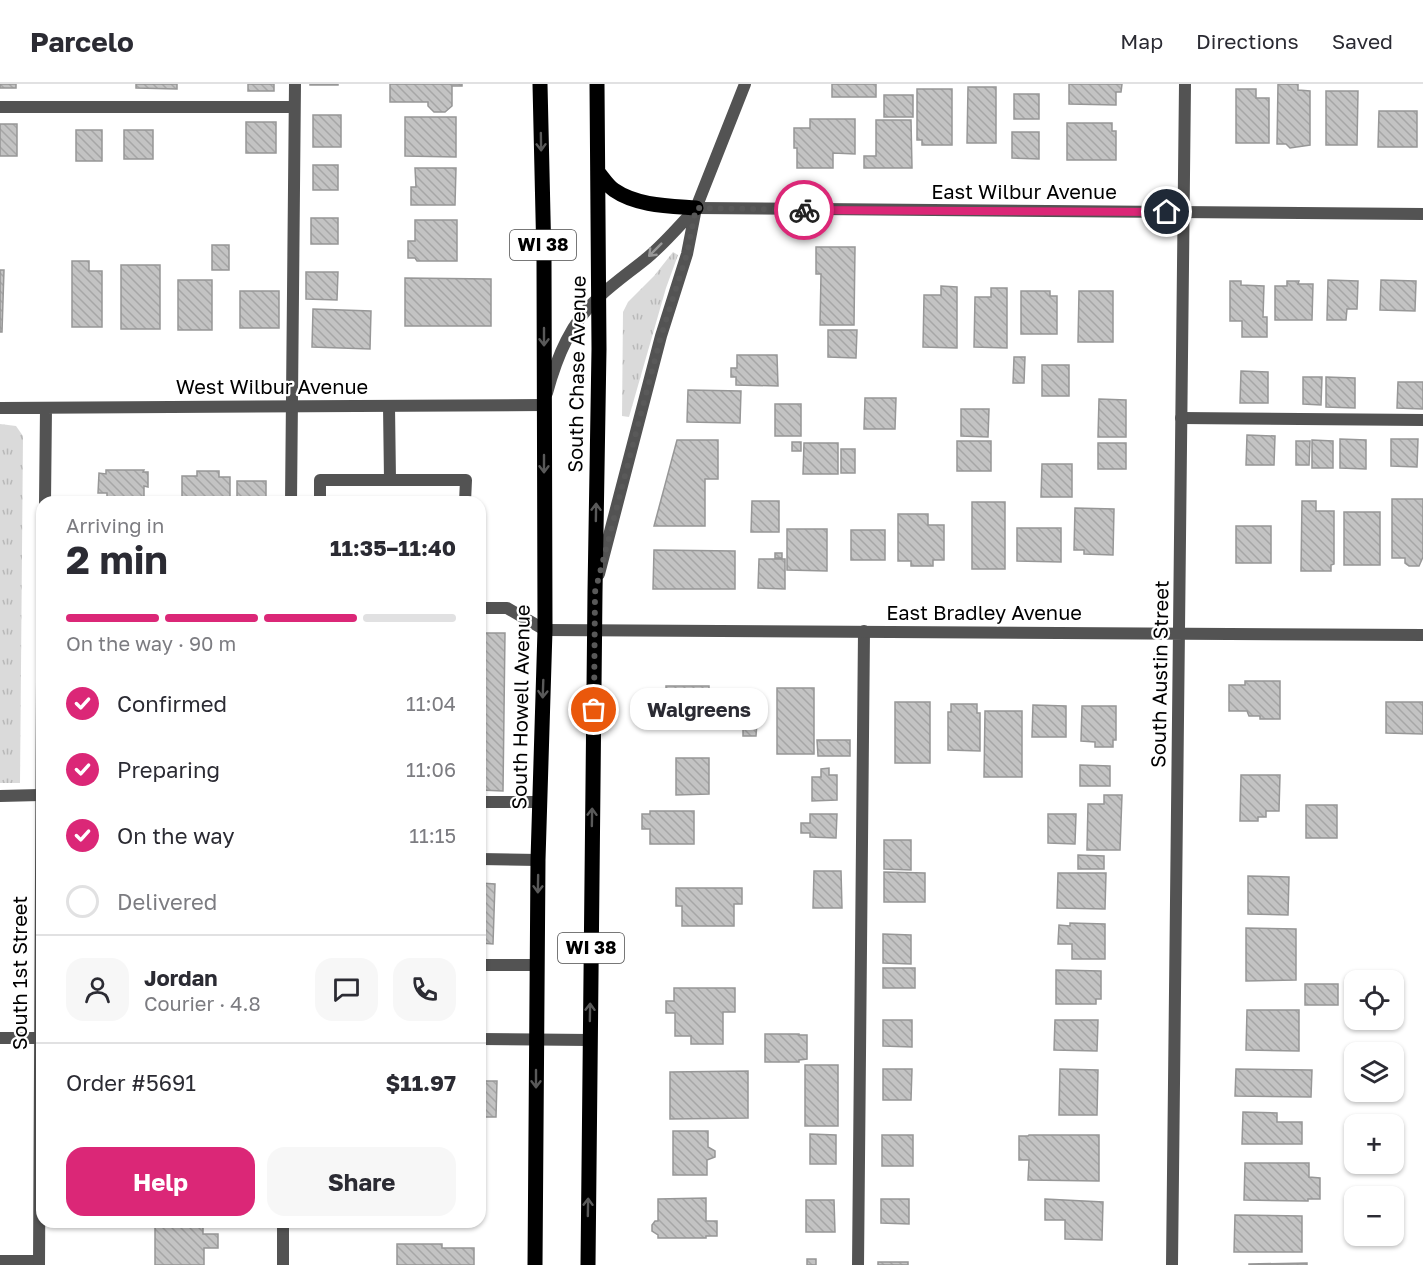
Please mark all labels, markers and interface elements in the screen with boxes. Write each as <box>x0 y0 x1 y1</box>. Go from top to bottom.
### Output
text: Parcelo <box>30 25 134 58</box>
text: Map <box>1120 28 1163 54</box>
text: Directions <box>1196 28 1299 54</box>
text: Saved <box>1332 28 1393 54</box>
one-way arrow <box>536 132 547 152</box>
street label: East Wilbur Avenue <box>931 179 1117 203</box>
courier <box>774 180 834 240</box>
pin <box>1141 186 1192 237</box>
icon: bike <box>788 194 821 227</box>
icon: home <box>1150 195 1183 228</box>
road number: WI 38 <box>510 230 576 260</box>
one-way arrow <box>648 243 663 257</box>
street label: South Chase Avenue <box>562 275 590 473</box>
one-way arrow <box>538 327 550 347</box>
street label: West Wilbur Avenue <box>176 374 368 398</box>
one-way arrow <box>538 453 550 473</box>
one-way arrow <box>590 503 602 523</box>
text: Arriving in <box>66 513 164 537</box>
text: 11:35–11:40 <box>330 534 456 561</box>
text: 2 min <box>66 536 168 583</box>
street label: South Austin Street <box>1145 580 1173 768</box>
street label: East Bradley Avenue <box>886 600 1082 624</box>
street label: South Howell Avenue <box>506 604 534 810</box>
text: On the way · 90 m <box>66 631 236 655</box>
one-way arrow <box>538 678 549 698</box>
pin <box>568 684 619 735</box>
icon: check <box>66 687 99 720</box>
callout: Walgreens <box>630 689 768 731</box>
text: Confirmed <box>117 690 227 717</box>
text: 11:04 <box>406 691 456 715</box>
icon: bag <box>577 693 610 726</box>
text: Walgreens <box>647 697 751 721</box>
icon: check <box>66 753 99 786</box>
text: Preparing <box>117 756 220 783</box>
text: 11:06 <box>406 757 456 781</box>
one-way arrow <box>587 807 598 827</box>
icon: check <box>66 819 99 852</box>
text: On the way <box>117 822 235 849</box>
text: 11:15 <box>409 823 456 847</box>
one-way arrow <box>532 873 544 893</box>
text: Delivered <box>117 888 217 915</box>
street label: South 1st Street <box>7 896 31 1050</box>
road number: WI 38 <box>558 933 624 963</box>
button: person <box>66 958 129 1021</box>
button: chat <box>315 958 378 1021</box>
button: phone <box>393 958 456 1021</box>
text: Jordan <box>144 964 218 991</box>
map controls <box>1344 970 1404 1246</box>
button: locate <box>1344 970 1404 1030</box>
text: Courier · 4.8 <box>144 991 261 1015</box>
one-way arrow <box>584 1002 596 1022</box>
button: layers <box>1344 1042 1404 1102</box>
one-way arrow <box>530 1068 542 1088</box>
text: Order #5691 <box>66 1069 196 1096</box>
text: $11.97 <box>386 1069 456 1096</box>
button: + <box>1344 1114 1404 1174</box>
button: Help <box>66 1147 255 1216</box>
button: Share <box>267 1147 456 1216</box>
button: − <box>1344 1186 1404 1246</box>
one-way arrow <box>582 1197 594 1217</box>

